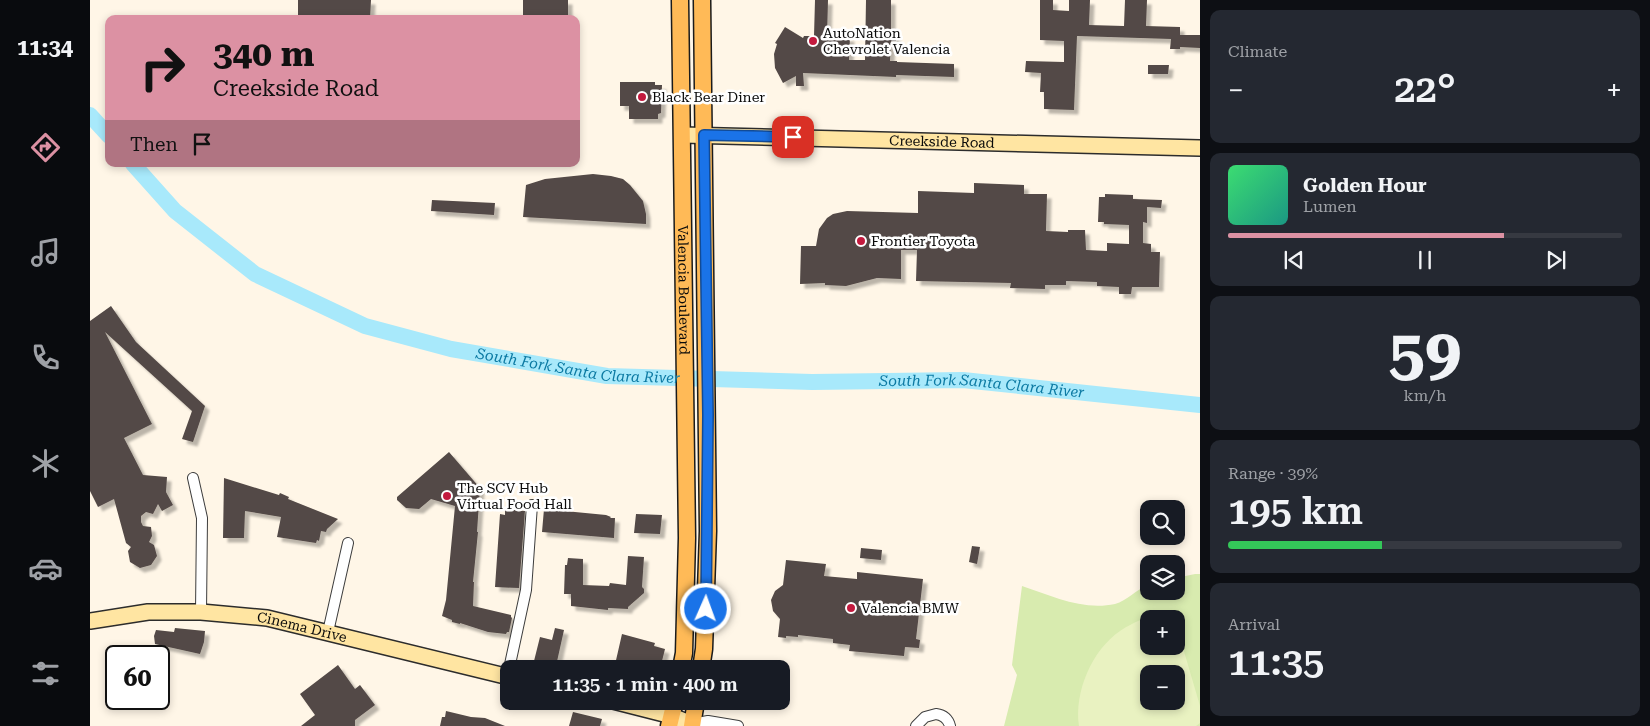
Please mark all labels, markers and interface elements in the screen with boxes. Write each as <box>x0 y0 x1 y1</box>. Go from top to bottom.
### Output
place label: AutoNation Chevrolet Valencia <box>823 25 951 57</box>
text: 340 m <box>213 34 314 75</box>
text: 11:34 <box>17 35 73 60</box>
icon: right <box>130 35 195 100</box>
marker: AutoNation Chevrolet Valencia <box>807 35 819 47</box>
text: Climate <box>1228 42 1287 61</box>
text: 22° <box>1394 67 1456 111</box>
text: − <box>1228 74 1244 107</box>
text: + <box>1606 74 1622 107</box>
text: Creekside Road <box>213 76 379 101</box>
place label: Black Bear Diner <box>652 89 765 105</box>
marker: Black Bear Diner <box>636 91 648 103</box>
pin <box>772 116 814 158</box>
icon: arrive <box>779 123 807 151</box>
icon: directions <box>28 130 63 165</box>
icon: arrive <box>188 130 216 158</box>
street label: Creekside Road <box>889 132 995 151</box>
text: Then <box>130 133 178 156</box>
text: Golden Hour <box>1303 174 1427 197</box>
text: Lumen <box>1303 197 1357 216</box>
street label: Valencia Boulevard <box>675 225 693 355</box>
place label: Frontier Toyota <box>871 233 976 249</box>
icon: music <box>28 235 63 270</box>
marker: Frontier Toyota <box>855 235 867 247</box>
icon: previous <box>1280 246 1308 274</box>
icon: pause <box>1411 246 1439 274</box>
icon: next <box>1542 246 1570 274</box>
text: 59 <box>1389 315 1461 391</box>
icon: phone <box>28 340 63 375</box>
water label: South Fork Santa Clara River <box>474 344 681 387</box>
water label: South Fork Santa Clara River <box>878 371 1086 402</box>
text: km/h <box>1404 386 1446 405</box>
icon: climate <box>28 446 63 481</box>
text: Range · 39% <box>1228 464 1318 483</box>
place label: The SCV Hub Virtual Food Hall <box>457 480 573 512</box>
text: 195 km <box>1228 489 1363 533</box>
marker: The SCV Hub Virtual Food Hall <box>441 490 453 502</box>
map controls <box>1140 500 1185 710</box>
button: search <box>1140 500 1185 545</box>
icon: car <box>28 551 63 586</box>
button: layers <box>1140 555 1185 600</box>
position arrow <box>679 582 731 634</box>
place label: Valencia BMW <box>861 600 960 616</box>
marker: Valencia BMW <box>845 602 857 614</box>
street label: Cinema Drive <box>256 609 349 645</box>
button: + <box>1140 610 1185 655</box>
text: Arrival <box>1228 615 1280 634</box>
text: 11:35 <box>1228 640 1324 684</box>
speed limit sign: 60 <box>105 645 170 710</box>
icon: filters <box>28 656 63 691</box>
button: − <box>1140 665 1185 710</box>
text: 11:35 · 1 min · 400 m <box>552 673 738 696</box>

